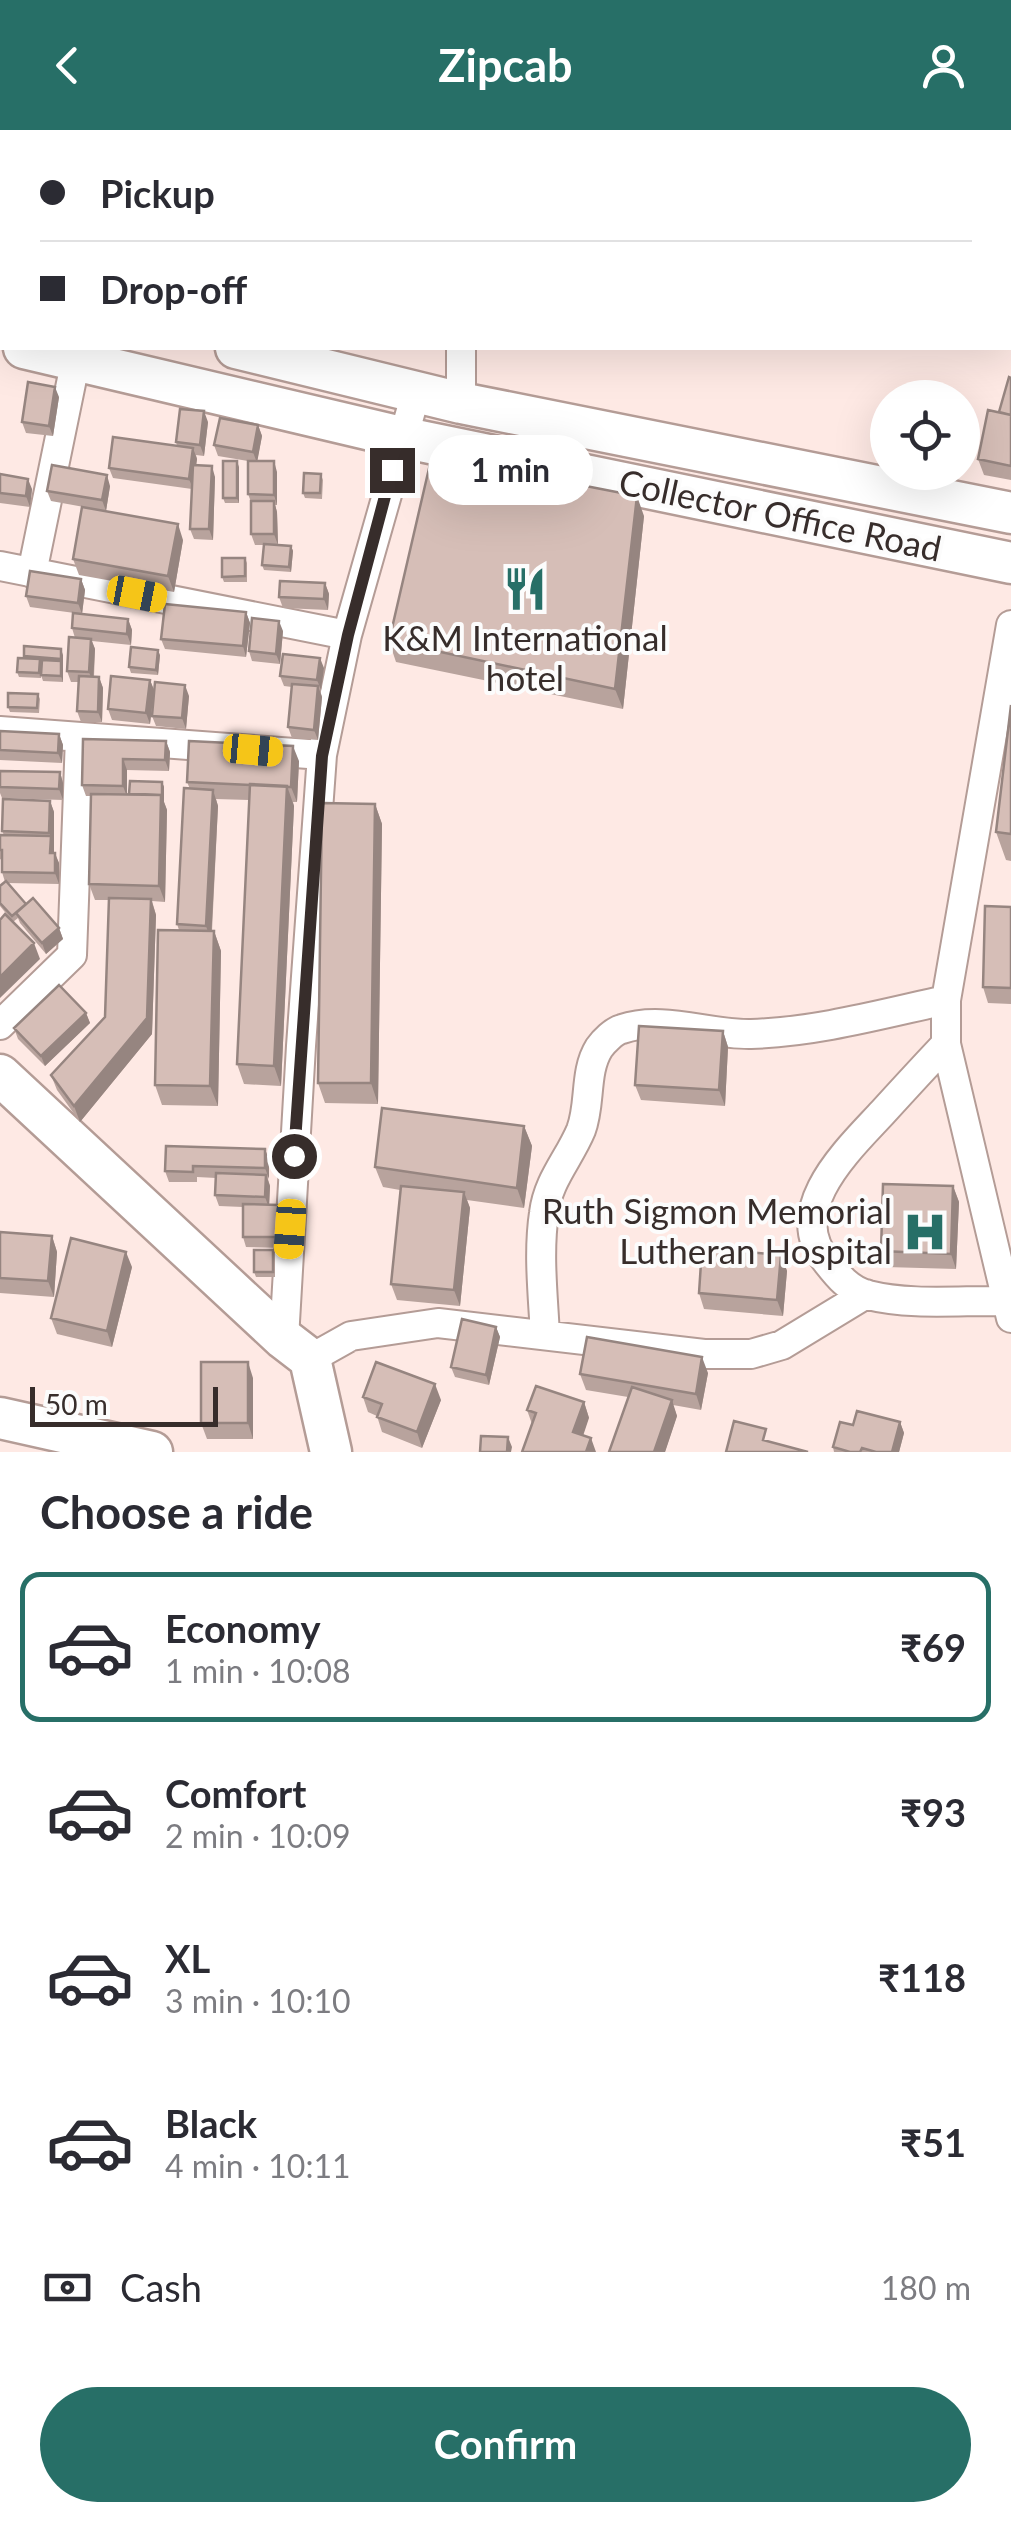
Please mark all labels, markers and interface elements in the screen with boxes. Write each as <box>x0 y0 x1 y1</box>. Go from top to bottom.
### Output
icon: back <box>40 38 95 93</box>
text: Zipcab <box>438 38 573 92</box>
icon: person <box>916 38 971 93</box>
text: Pickup <box>100 170 215 216</box>
text: Drop-off <box>100 266 247 312</box>
map controls <box>870 380 980 490</box>
button: locate <box>870 380 980 490</box>
callout: 1 min <box>427 435 592 505</box>
route end <box>370 448 415 493</box>
text: 1 min <box>471 450 550 489</box>
street label: Collector Office Road <box>616 459 945 569</box>
restaurant icon: K&M International hotel <box>501 565 549 613</box>
car <box>105 574 169 614</box>
place label: K&M International hotel <box>382 616 668 698</box>
car <box>222 732 284 768</box>
route start <box>272 1134 317 1179</box>
place label: Ruth Sigmon Memorial Lutheran Hospital <box>542 1189 892 1271</box>
car <box>273 1198 307 1260</box>
hospital icon: Ruth Sigmon Memorial Lutheran Hospital <box>901 1208 949 1256</box>
scale bar <box>30 1382 218 1426</box>
text: 50 m <box>45 1387 108 1421</box>
text: Choose a ride <box>40 1485 313 1539</box>
icon: car <box>45 1602 135 1692</box>
text: Economy <box>165 1605 320 1651</box>
text: ₹69 <box>900 1624 966 1670</box>
text: 1 min · 10:08 <box>165 1651 351 1690</box>
icon: car <box>45 1767 135 1857</box>
text: Comfort <box>165 1770 306 1816</box>
text: ₹93 <box>900 1789 966 1835</box>
text: 2 min · 10:09 <box>165 1816 351 1855</box>
icon: car <box>45 1932 135 2022</box>
text: XL <box>165 1935 210 1981</box>
text: ₹118 <box>878 1954 966 2000</box>
text: 3 min · 10:10 <box>165 1981 351 2020</box>
icon: car <box>45 2097 135 2187</box>
text: Black <box>165 2100 257 2146</box>
text: ₹51 <box>900 2119 966 2165</box>
text: 4 min · 10:11 <box>165 2146 351 2185</box>
icon: cash <box>40 2260 95 2315</box>
text: Cash <box>120 2264 202 2310</box>
text: 180 m <box>881 2268 971 2307</box>
button: Confirm <box>40 2387 971 2502</box>

